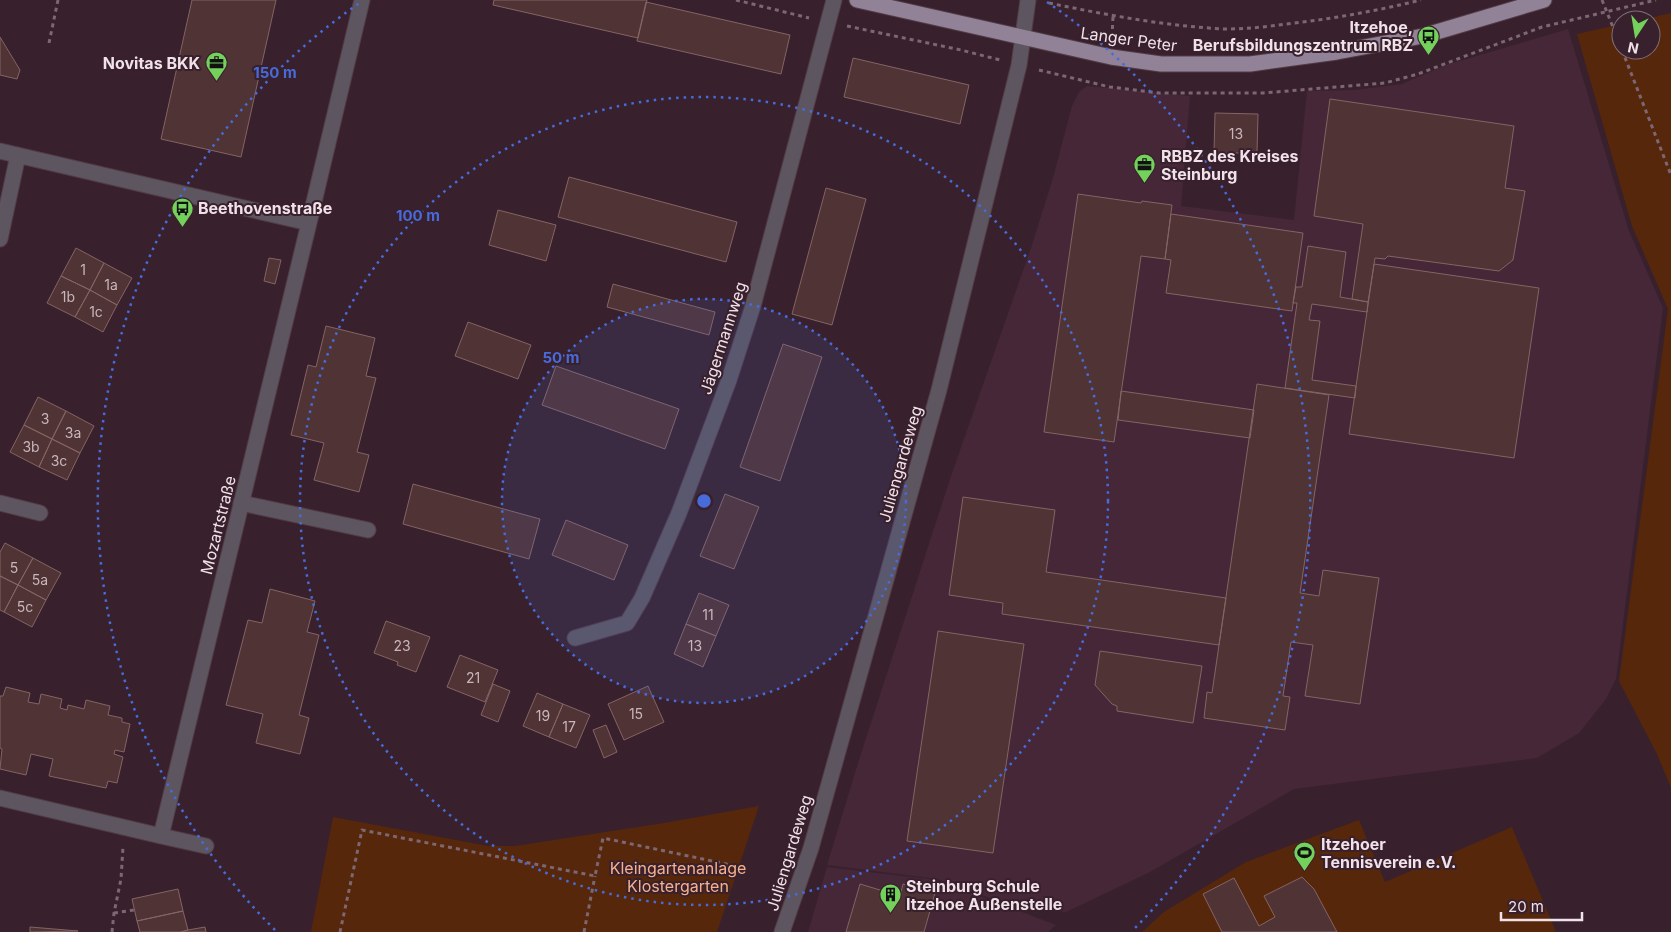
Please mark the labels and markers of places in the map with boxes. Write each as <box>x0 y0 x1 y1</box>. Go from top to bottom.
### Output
place label: Itzehoe, Berufsbildungszentrum RBZ <box>1193 17 1413 55</box>
bus stop icon: Itzehoe, Berufsbildungszentrum RBZ <box>1417 24 1441 55</box>
office icon: Novitas BKK <box>204 51 228 82</box>
place label: Novitas BKK <box>103 53 200 73</box>
place label: RBBZ des Kreises Steinburg <box>1161 146 1298 184</box>
office icon: RBBZ des Kreises Steinburg <box>1133 153 1157 184</box>
bus stop icon: Beethovenstraße <box>170 196 194 227</box>
place label: Beethovenstraße <box>198 198 332 218</box>
centre of rings <box>695 492 713 510</box>
place label: Itzehoer Tennisverein e.V. <box>1321 834 1456 872</box>
sports icon: Itzehoer Tennisverein e.V. <box>1293 841 1317 872</box>
place label: Steinburg Schule Itzehoe Außenstelle <box>906 876 1062 914</box>
building icon: Steinburg Schule Itzehoe Außenstelle <box>878 883 902 914</box>

